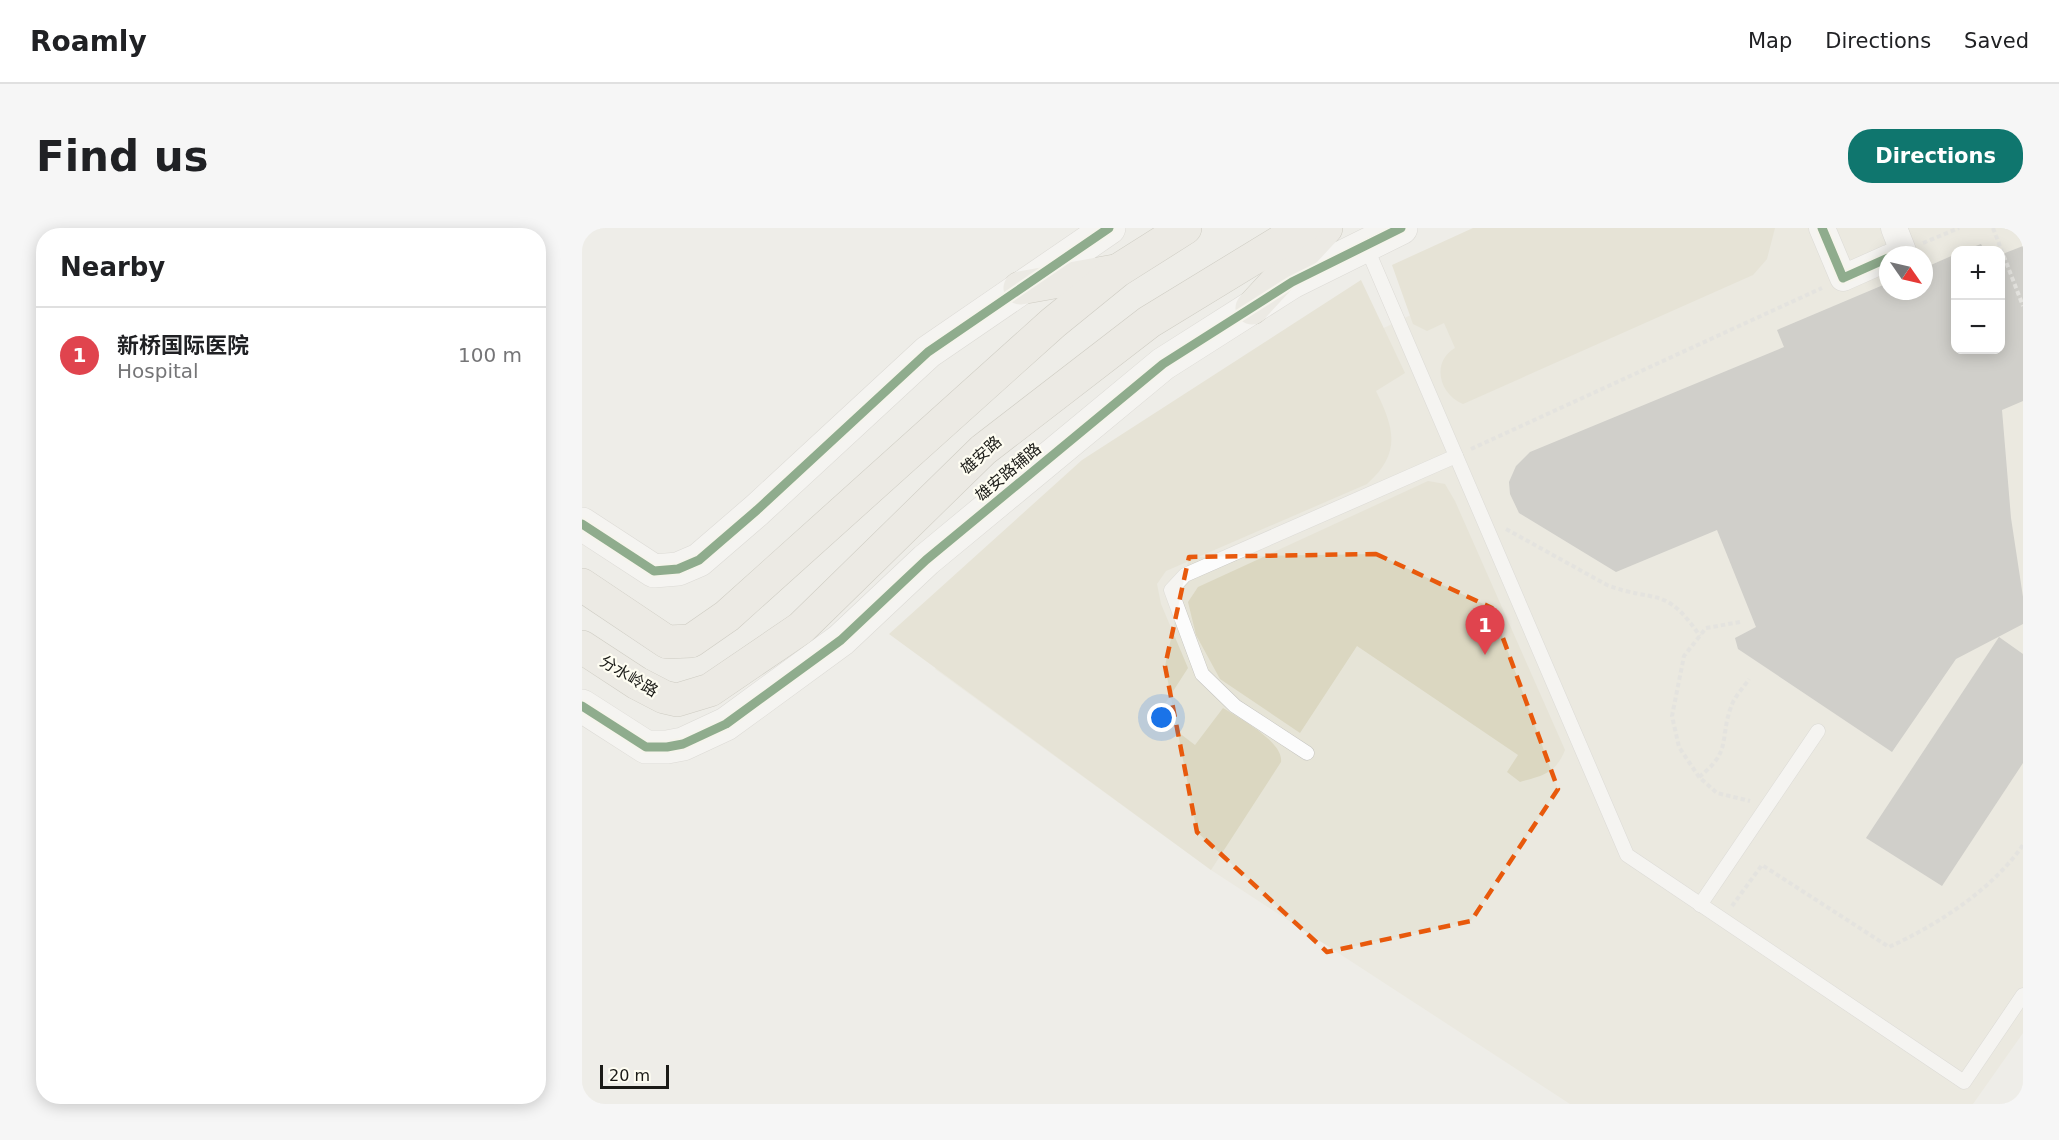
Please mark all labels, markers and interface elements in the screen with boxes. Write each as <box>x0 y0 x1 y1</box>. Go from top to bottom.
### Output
text: Roamly <box>30 25 147 58</box>
text: Map <box>1748 29 1792 53</box>
text: Directions <box>1825 29 1931 53</box>
text: Saved <box>1964 29 2029 53</box>
button: Directions <box>1848 129 2023 183</box>
text: Find us <box>36 132 209 181</box>
north arrow <box>1879 246 1933 300</box>
map controls <box>1951 246 2005 354</box>
button: + <box>1951 246 2005 300</box>
text: Nearby <box>60 252 165 282</box>
button: − <box>1951 300 2005 354</box>
text: 新桥国际医院 <box>117 333 249 358</box>
text: 1 <box>73 343 86 367</box>
text: 100 m <box>458 343 522 367</box>
text: Hospital <box>117 359 199 383</box>
street label: 雄安路 <box>957 432 1005 478</box>
street label: 雄安路辅路 <box>971 439 1045 505</box>
pin: 1 <box>1466 606 1504 655</box>
street label: 分水岭路 <box>597 651 661 701</box>
your location <box>1147 703 1176 732</box>
scale bar <box>600 1062 669 1090</box>
text: 20 m <box>609 1066 650 1085</box>

